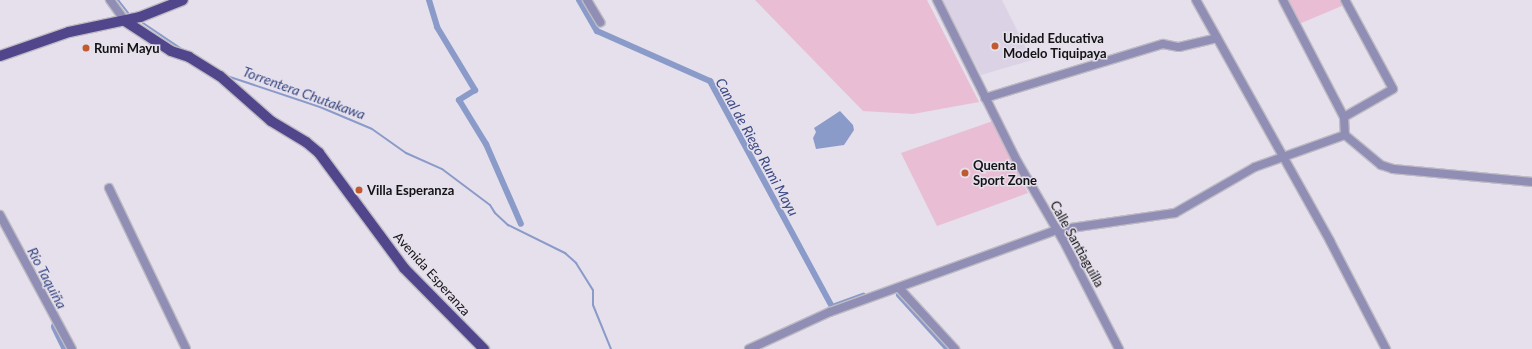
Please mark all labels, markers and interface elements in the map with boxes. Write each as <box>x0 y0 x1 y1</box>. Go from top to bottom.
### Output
place label: Unidad Educativa Modelo Tiquipaya <box>1003 31 1107 62</box>
place label: Rumi Mayu <box>94 40 159 56</box>
marker: Unidad Educativa Modelo Tiquipaya <box>990 41 1000 51</box>
marker: Rumi Mayu <box>81 43 91 53</box>
water label: Torrentera Chutakawa <box>240 63 368 123</box>
water label: Canal de Riego Rumi Mayu <box>712 75 802 219</box>
place label: Quenta Sport Zone <box>973 158 1037 189</box>
marker: Quenta Sport Zone <box>960 168 970 178</box>
place label: Villa Esperanza <box>367 182 454 198</box>
marker: Villa Esperanza <box>354 185 364 195</box>
street label: Calle Santiaguilla <box>1047 198 1107 290</box>
street label: Avenida Esperanza <box>390 229 474 319</box>
water label: Río Taquiña <box>24 244 70 312</box>

